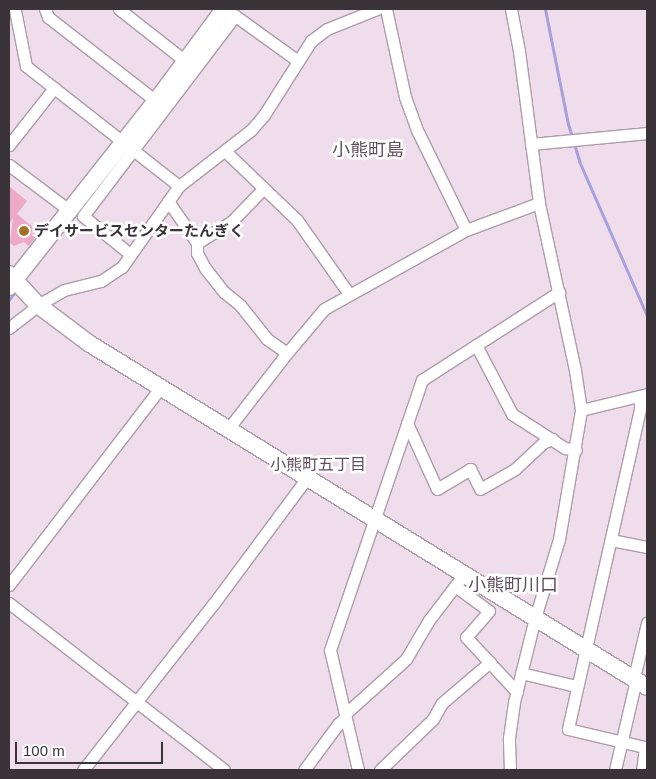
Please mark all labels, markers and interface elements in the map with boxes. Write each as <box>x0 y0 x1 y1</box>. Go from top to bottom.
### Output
district label: 小熊町島 <box>332 139 404 161</box>
place label: デイサービスセンターたんぎく <box>34 222 244 240</box>
marker: デイサービスセンターたんぎく <box>18 225 30 237</box>
district label: 小熊町五丁目 <box>270 455 366 475</box>
district label: 小熊町川口 <box>468 574 558 596</box>
scale bar <box>18 732 165 764</box>
text: 100 m <box>23 742 65 759</box>

